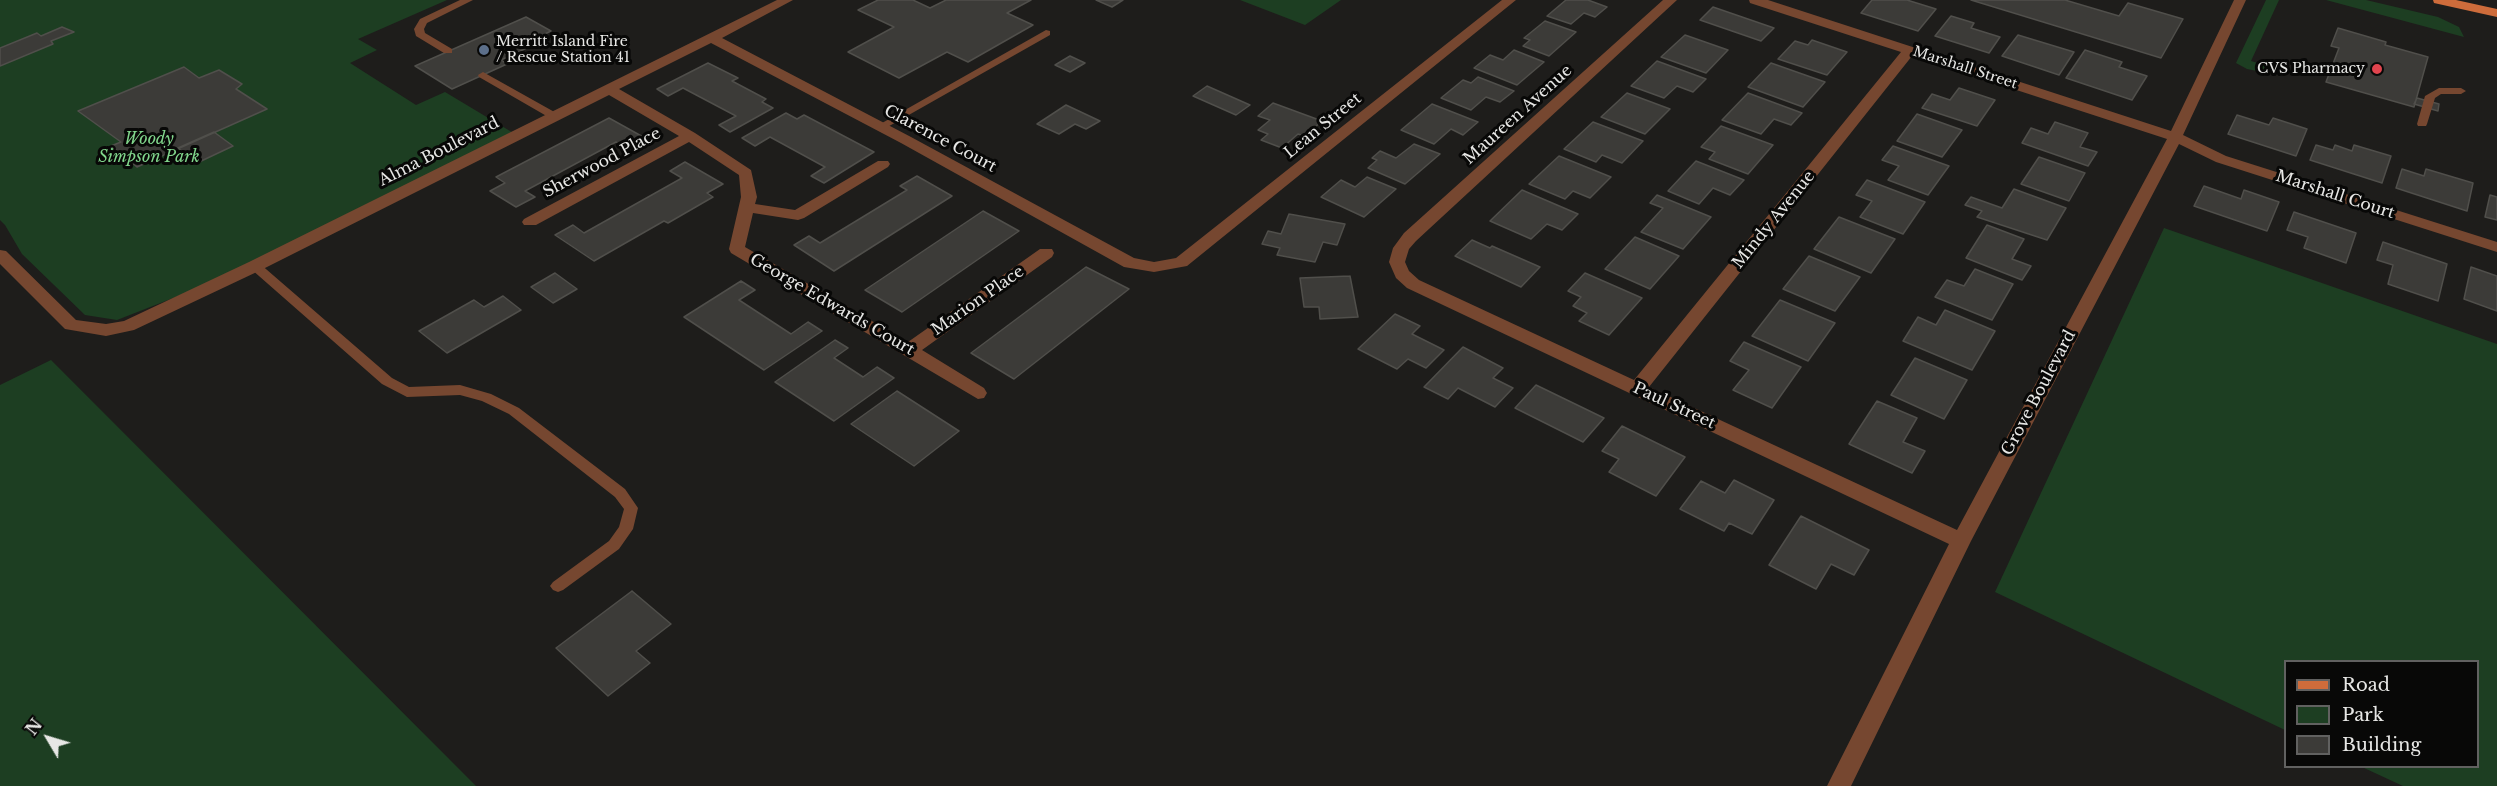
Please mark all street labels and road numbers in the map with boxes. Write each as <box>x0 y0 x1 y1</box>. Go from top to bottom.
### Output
street label: Marshall Street <box>1911 43 2019 93</box>
street label: Maureen Avenue <box>1460 61 1576 169</box>
street label: Lean Street <box>1281 89 1365 163</box>
street label: Clarence Court <box>880 101 1000 177</box>
street label: Alma Boulevard <box>376 113 502 191</box>
street label: Sherwood Place <box>540 124 664 202</box>
street label: Mindy Avenue <box>1729 167 1819 273</box>
street label: Marshall Court <box>2273 167 2397 223</box>
street label: George Edwards Court <box>746 250 918 360</box>
street label: Marion Place <box>928 262 1028 340</box>
street label: Grove Boulevard <box>1998 327 2080 459</box>
street label: Paul Street <box>1630 379 1718 433</box>

